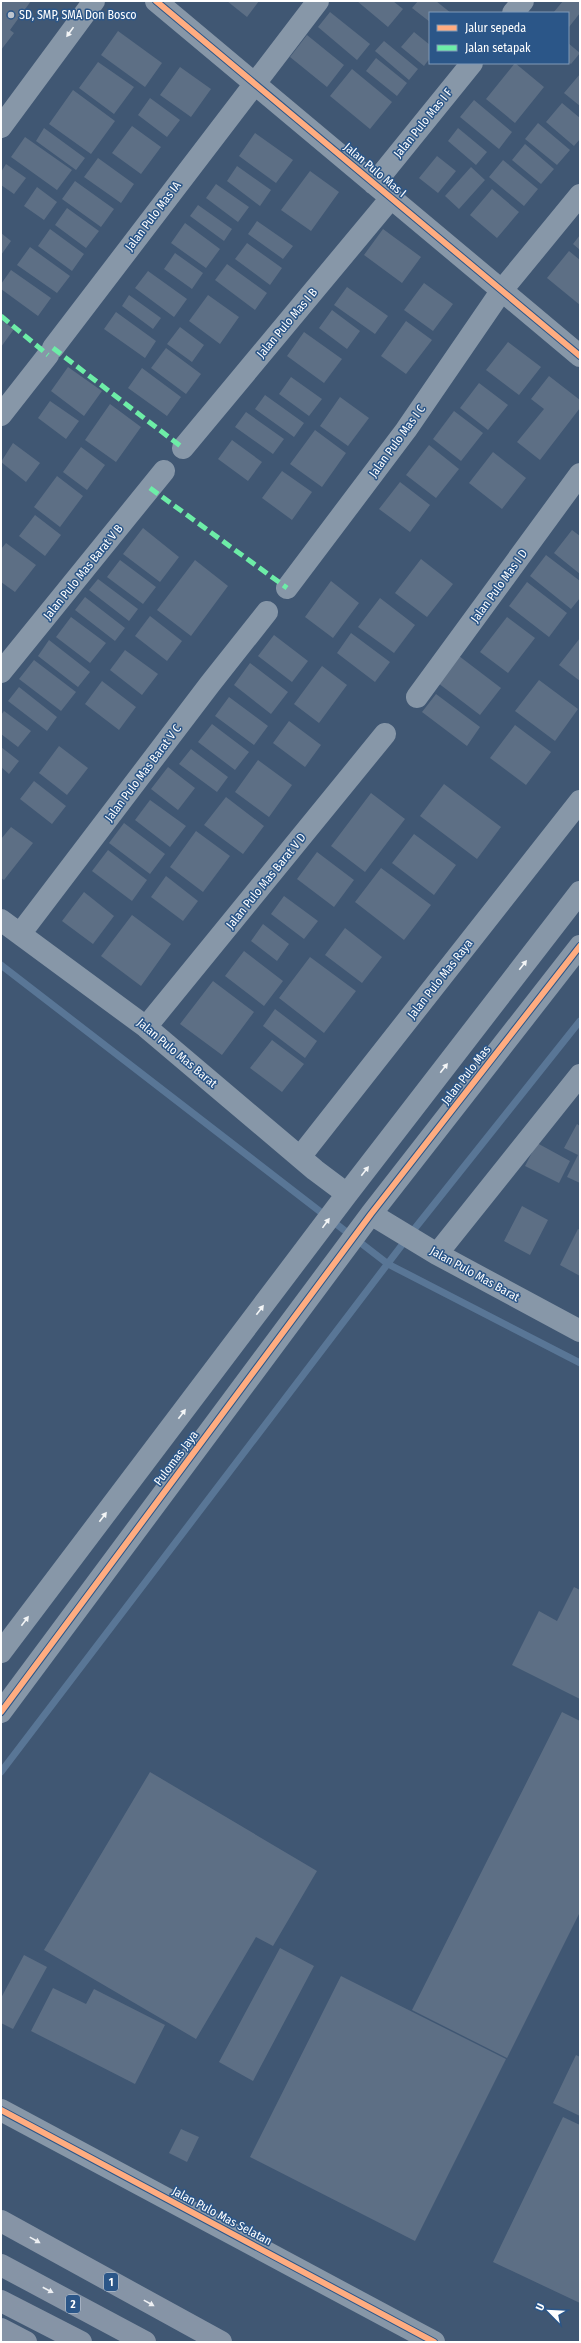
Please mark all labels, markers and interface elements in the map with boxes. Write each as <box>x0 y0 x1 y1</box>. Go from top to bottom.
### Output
place label: SD, SMP, SMA Don Bosco <box>19 8 137 22</box>
marker: SD, SMP, SMA Don Bosco <box>6 10 16 20</box>
legend <box>429 12 569 64</box>
text: Jalur sepeda <box>465 21 526 35</box>
one-way arrow <box>66 27 75 38</box>
text: Jalan setapak <box>465 41 531 55</box>
street label: Jalan Pulo Mas I F <box>391 85 456 161</box>
street label: Jalan Pulo Mas I <box>341 140 409 200</box>
street label: Jalan Pulo Mas IA <box>122 178 184 254</box>
street label: Jalan Pulo Mas I B <box>254 285 320 361</box>
street label: Jalan Pulo Mas I C <box>366 402 428 480</box>
street label: Jalan Pulo Mas Barat V B <box>40 521 126 622</box>
street label: Jalan Pulo Mas I D <box>468 547 530 625</box>
street label: Jalan Pulo Mas Barat V C <box>102 722 184 824</box>
street label: Jalan Pulo Mas Barat V D <box>223 830 309 932</box>
street label: Jalan Pulo Mas Raya <box>405 936 475 1022</box>
one-way arrow <box>519 960 528 971</box>
street label: Jalan Pulo Mas Barat <box>134 1015 220 1091</box>
street label: Jalan Pulo Mas <box>439 1043 493 1107</box>
one-way arrow <box>440 1063 448 1074</box>
one-way arrow <box>360 1166 369 1177</box>
one-way arrow <box>322 1218 330 1229</box>
street label: Jalan Pulo Mas Barat <box>428 1244 522 1304</box>
one-way arrow <box>256 1305 265 1316</box>
one-way arrow <box>178 1408 186 1419</box>
street label: Pulomas Jaya <box>151 1428 201 1488</box>
one-way arrow <box>99 1512 107 1523</box>
one-way arrow <box>20 1615 29 1626</box>
street label: Jalan Pulo Mas Selatan <box>170 2184 274 2248</box>
one-way arrow <box>29 2236 41 2243</box>
road number: 1 <box>104 2273 118 2291</box>
one-way arrow <box>42 2287 54 2293</box>
north arrow <box>529 2291 569 2331</box>
road number: 2 <box>66 2295 80 2313</box>
one-way arrow <box>143 2299 155 2306</box>
text: U <box>533 2302 548 2313</box>

